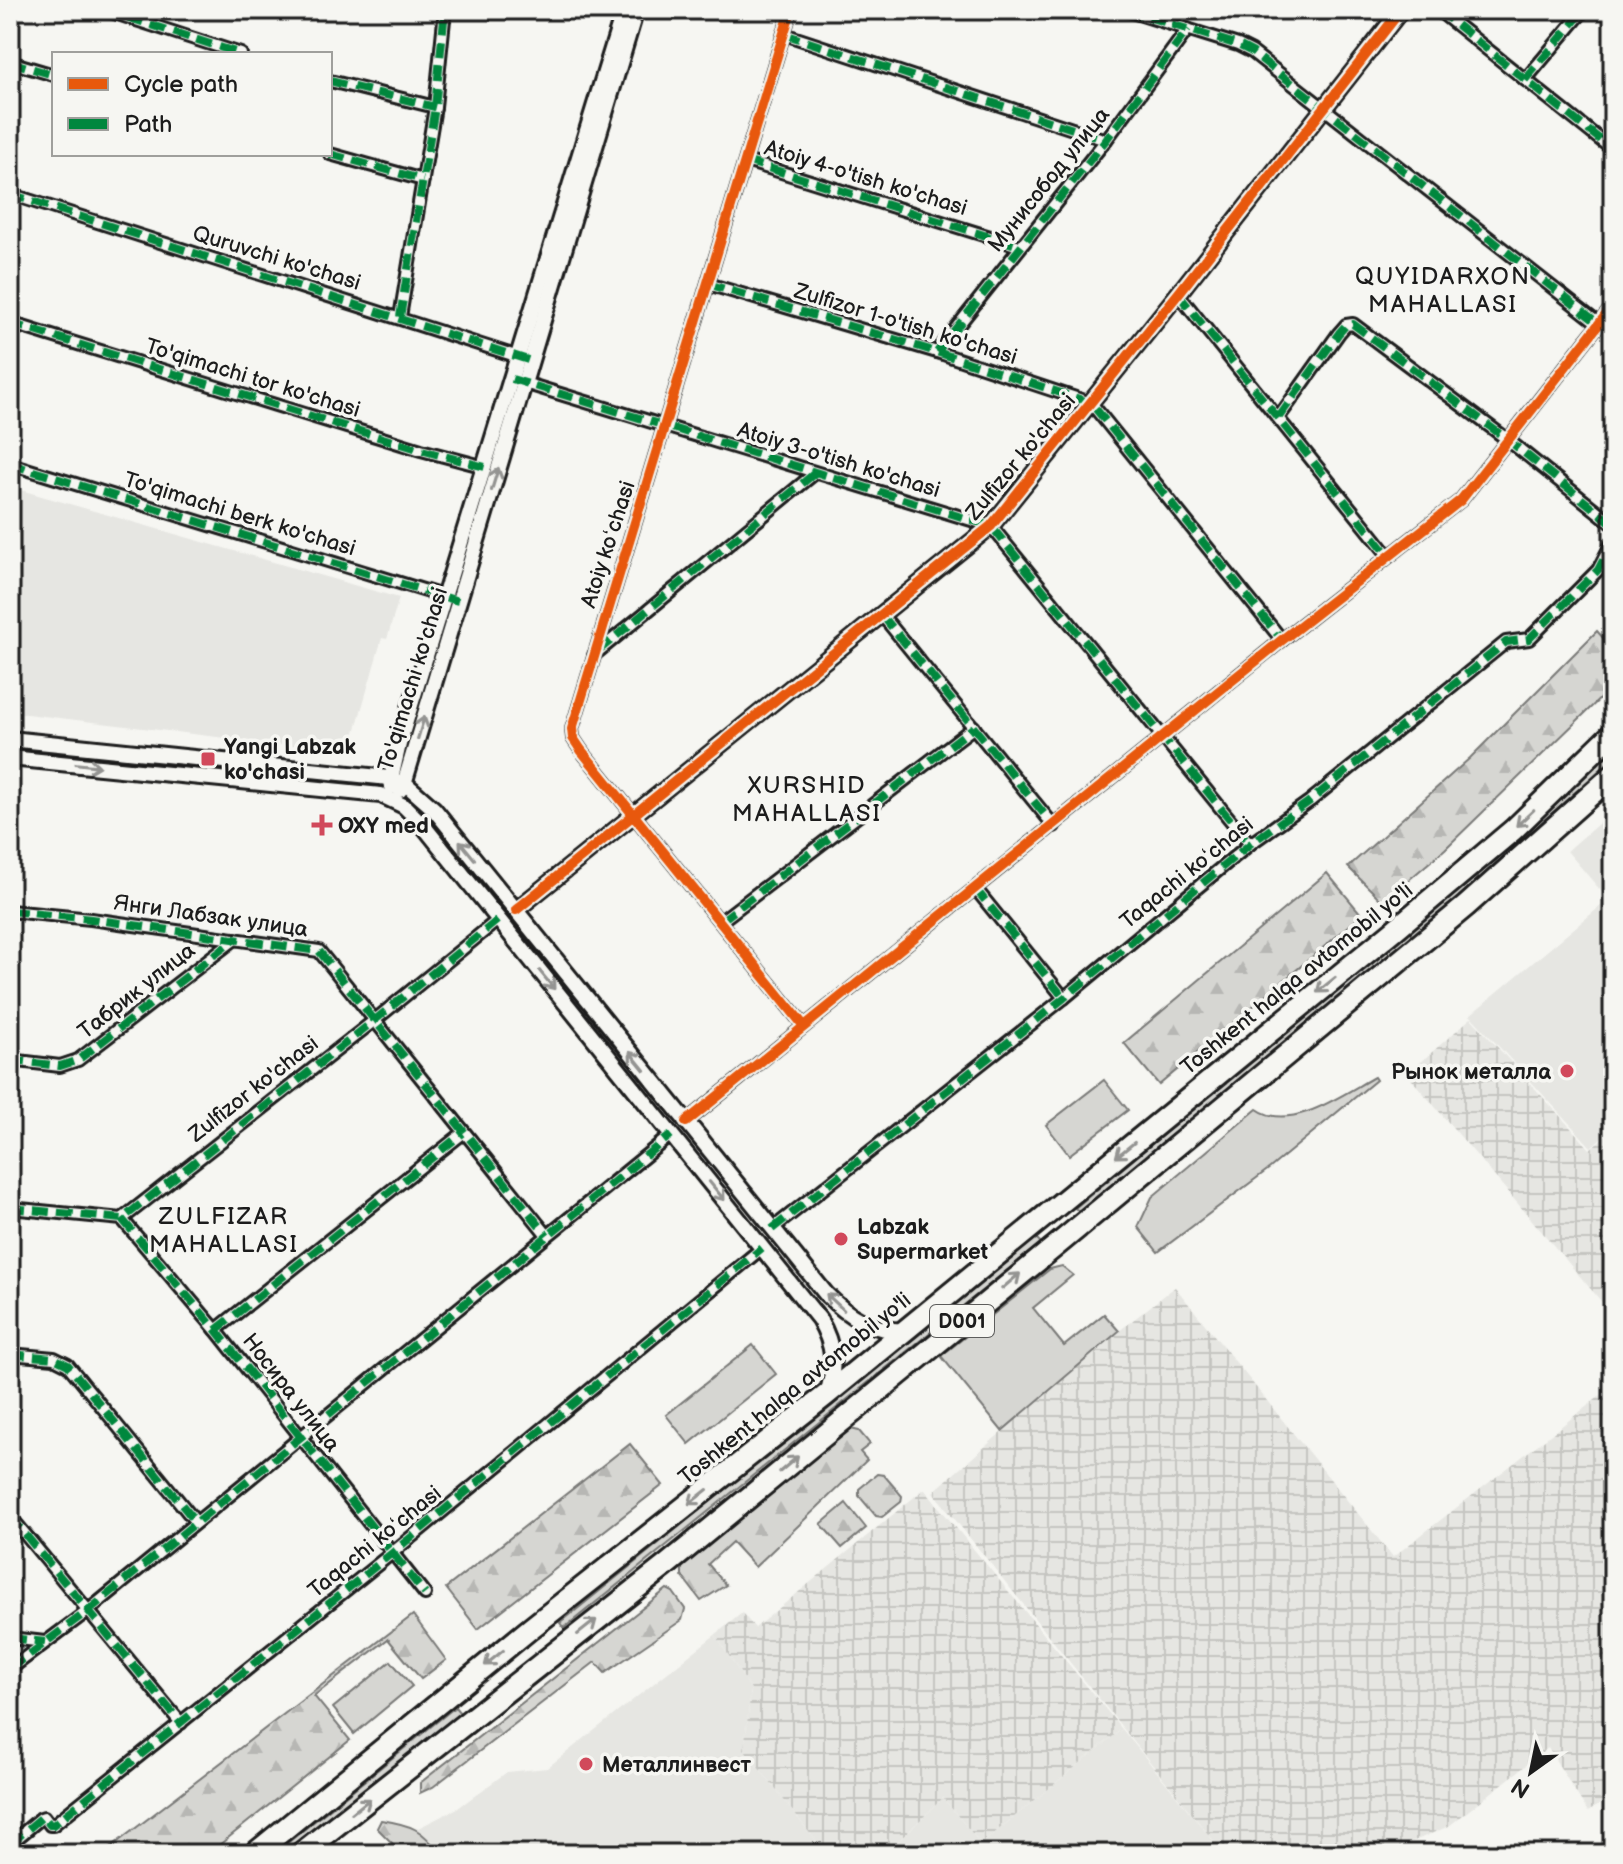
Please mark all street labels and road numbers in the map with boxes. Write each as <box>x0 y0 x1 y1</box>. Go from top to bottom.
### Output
street label: Мунисобод улица <box>982 102 1116 258</box>
street label: Atoiy 4-o'tish ko'chasi <box>761 135 970 222</box>
street label: Quruvchi ko'chasi <box>189 220 364 297</box>
street label: Zulfizor 1-o'tish ko'chasi <box>790 277 1020 371</box>
street label: To'qimachi tor ko'chasi <box>142 333 363 424</box>
street label: Zulfizor ko'chasi <box>960 388 1082 527</box>
street label: Atoiy 3-o'tish ko'chasi <box>734 417 943 504</box>
street label: To'qimachi berk ko'chasi <box>120 466 359 563</box>
street label: Atoiy koʻchasi <box>575 478 642 611</box>
street label: To'qimachi ko'chasi <box>373 584 454 775</box>
street label: Taqachi koʻchasi <box>1115 811 1259 935</box>
street label: Toshkent halqa avtomobil yo'li <box>1175 877 1419 1081</box>
street label: Янги Лабзак улица <box>112 889 310 943</box>
street label: Табрик улица <box>73 937 201 1045</box>
street label: Zulfizor ko'chasi <box>183 1030 324 1149</box>
street label: Toshkent halqa avtomobil yo'li <box>673 1287 917 1491</box>
road number: D001 <box>930 1305 994 1337</box>
street label: Носира улица <box>236 1328 346 1458</box>
street label: Taqachi koʻchasi <box>303 1480 447 1604</box>

